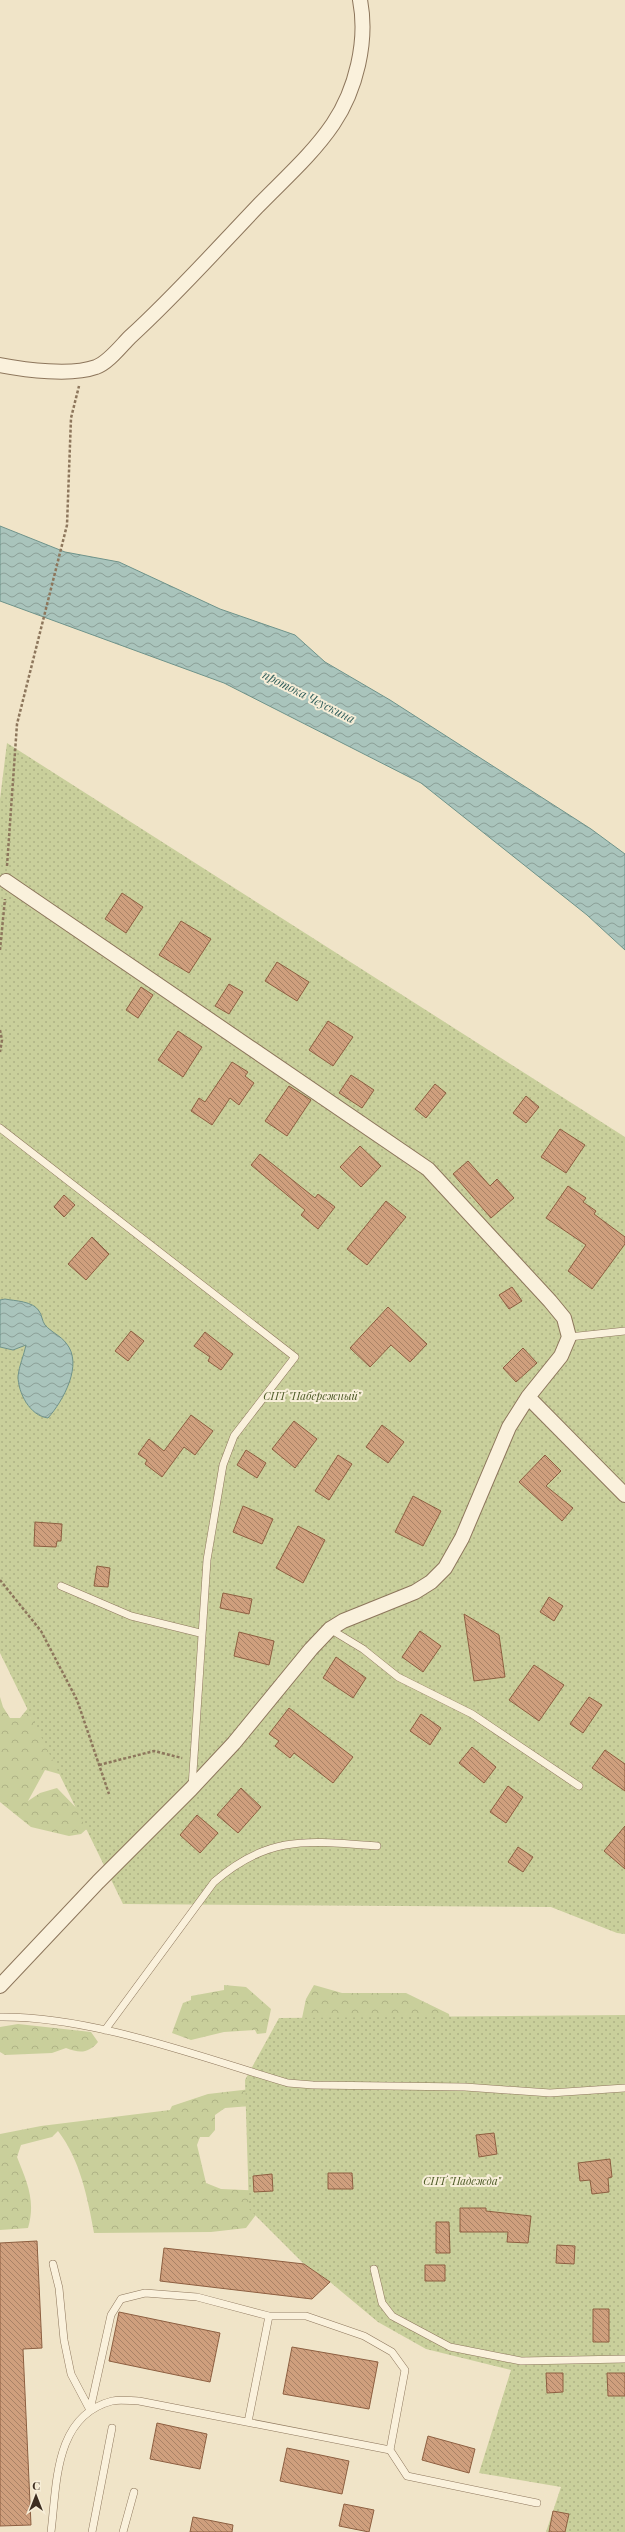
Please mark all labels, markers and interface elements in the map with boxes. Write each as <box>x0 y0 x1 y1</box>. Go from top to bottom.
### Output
water label: протока Чеускина <box>260 666 358 726</box>
park label: СНТ "Набережный" <box>263 1388 362 1403</box>
park label: СНТ "Надежда" <box>423 2173 502 2188</box>
north arrow <box>16 2476 56 2516</box>
text: С <box>32 2478 40 2493</box>

